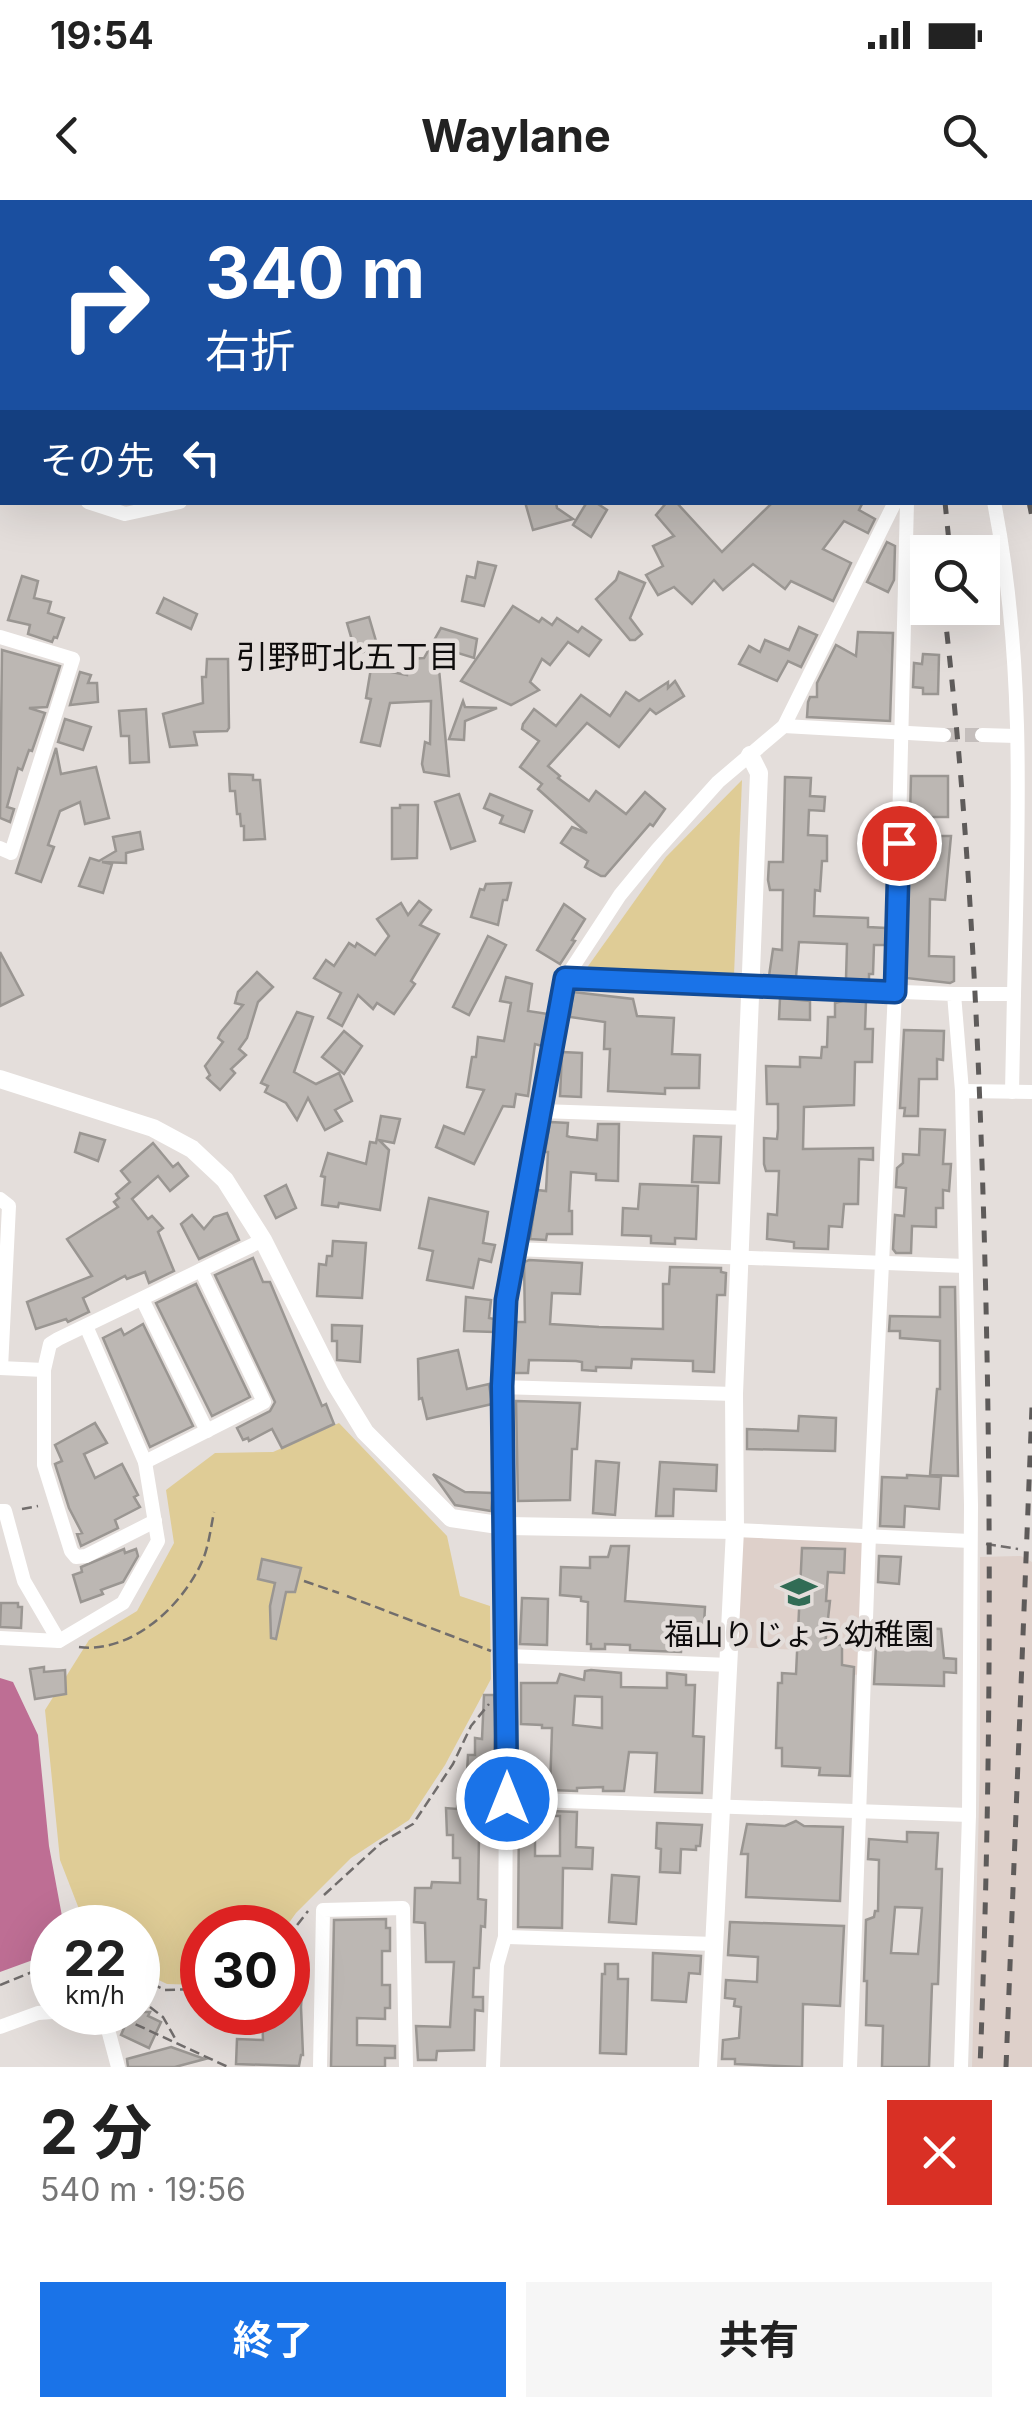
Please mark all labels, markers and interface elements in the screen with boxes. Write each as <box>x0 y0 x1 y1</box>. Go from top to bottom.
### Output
text: 19:54 <box>50 12 154 58</box>
icon: back <box>40 108 95 163</box>
text: Waylane <box>421 108 611 163</box>
icon: search <box>937 108 992 163</box>
text: 340 m <box>205 230 425 315</box>
icon: right <box>40 240 170 370</box>
text: 右折 <box>205 323 295 378</box>
icon: left <box>174 430 229 485</box>
text: その先 <box>40 437 154 483</box>
map controls <box>910 535 1000 625</box>
button: search <box>910 535 1000 625</box>
district label: 引野町北五丁目 <box>236 637 460 676</box>
pin <box>857 801 942 886</box>
icon: arrive <box>872 816 927 871</box>
school or university icon: 福山りじょう幼稚園 <box>780 1573 818 1611</box>
place label: 福山りじょう幼稚園 <box>664 1616 934 1652</box>
position arrow <box>455 1747 559 1851</box>
speed limit sign: 30 <box>180 1905 310 2035</box>
text: 22 <box>64 1928 127 1988</box>
text: km/h <box>65 1980 125 2010</box>
text: 2 分 <box>40 2096 152 2168</box>
button: close <box>887 2100 992 2205</box>
text: 540 m · 19:56 <box>40 2170 246 2209</box>
button: 終了 <box>40 2282 506 2397</box>
button: 共有 <box>526 2282 992 2397</box>

